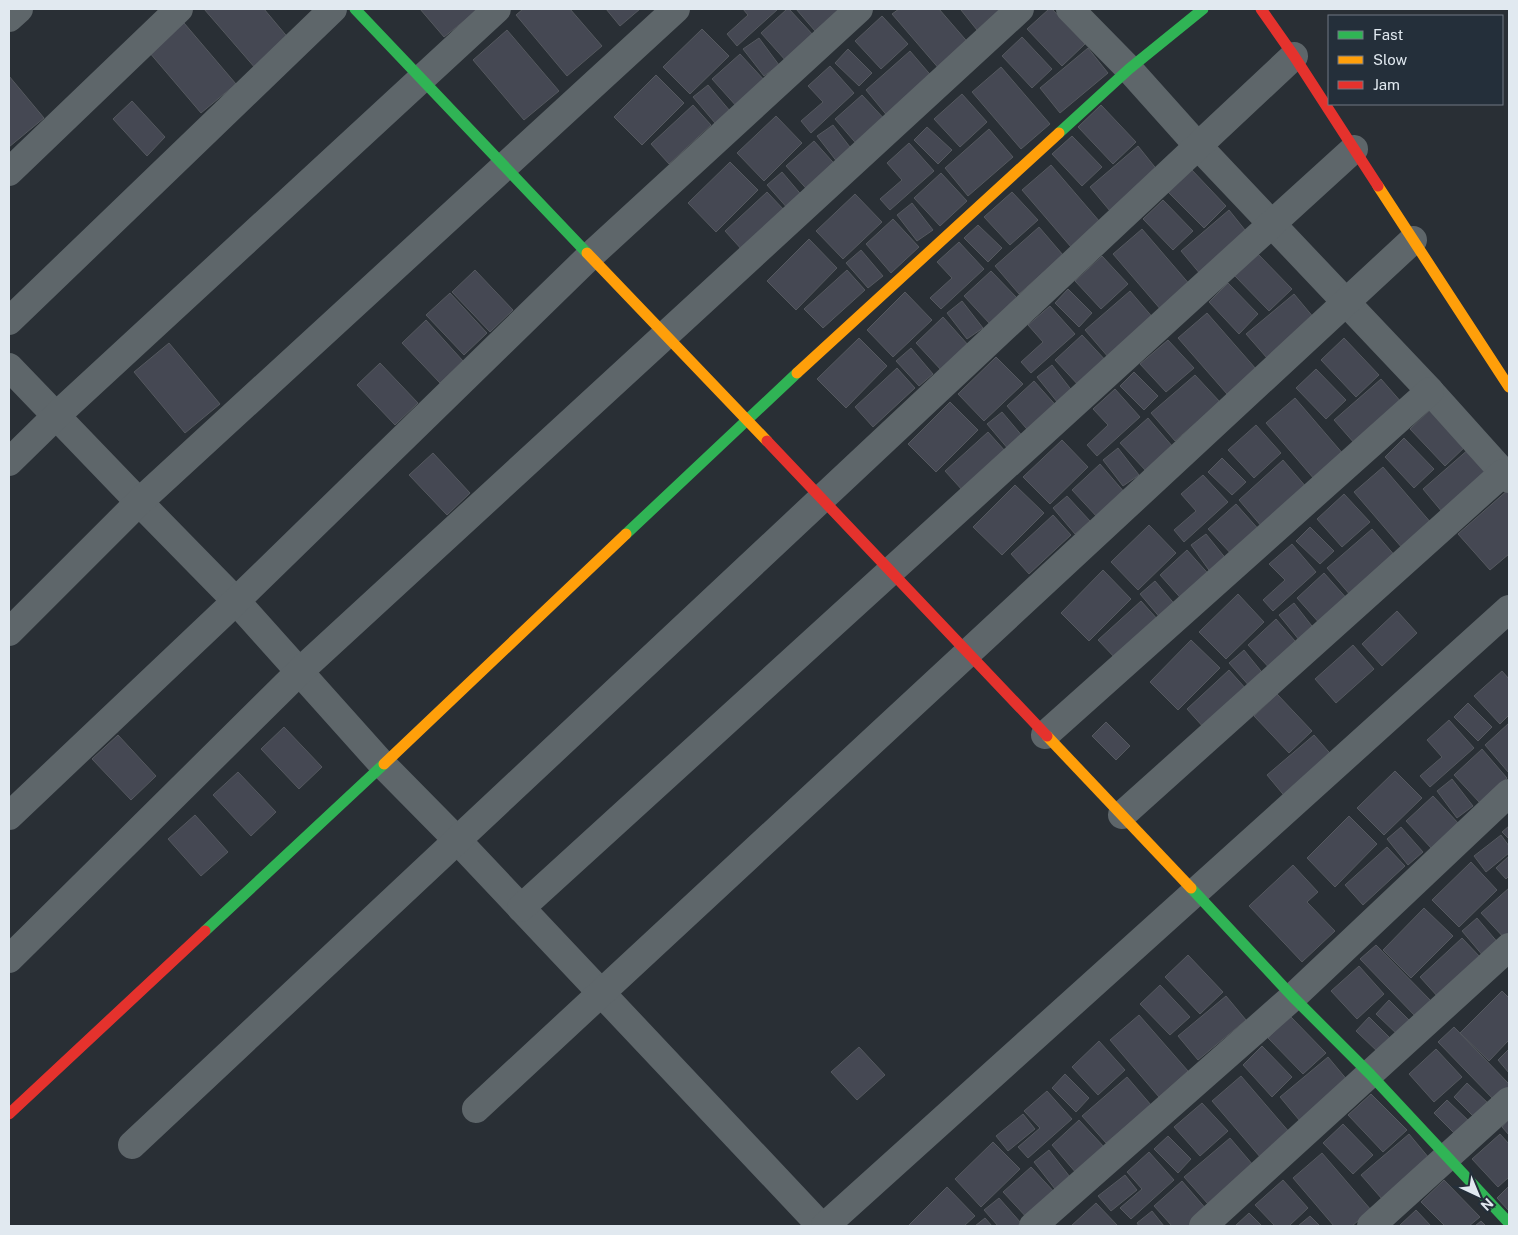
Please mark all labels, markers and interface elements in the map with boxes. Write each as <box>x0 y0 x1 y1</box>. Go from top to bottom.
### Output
legend <box>1328 15 1503 105</box>
text: Fast <box>1373 26 1403 43</box>
text: Slow <box>1373 51 1408 68</box>
text: Jam <box>1373 76 1400 93</box>
north arrow <box>1453 1170 1503 1220</box>
text: N <box>1478 1195 1497 1214</box>

